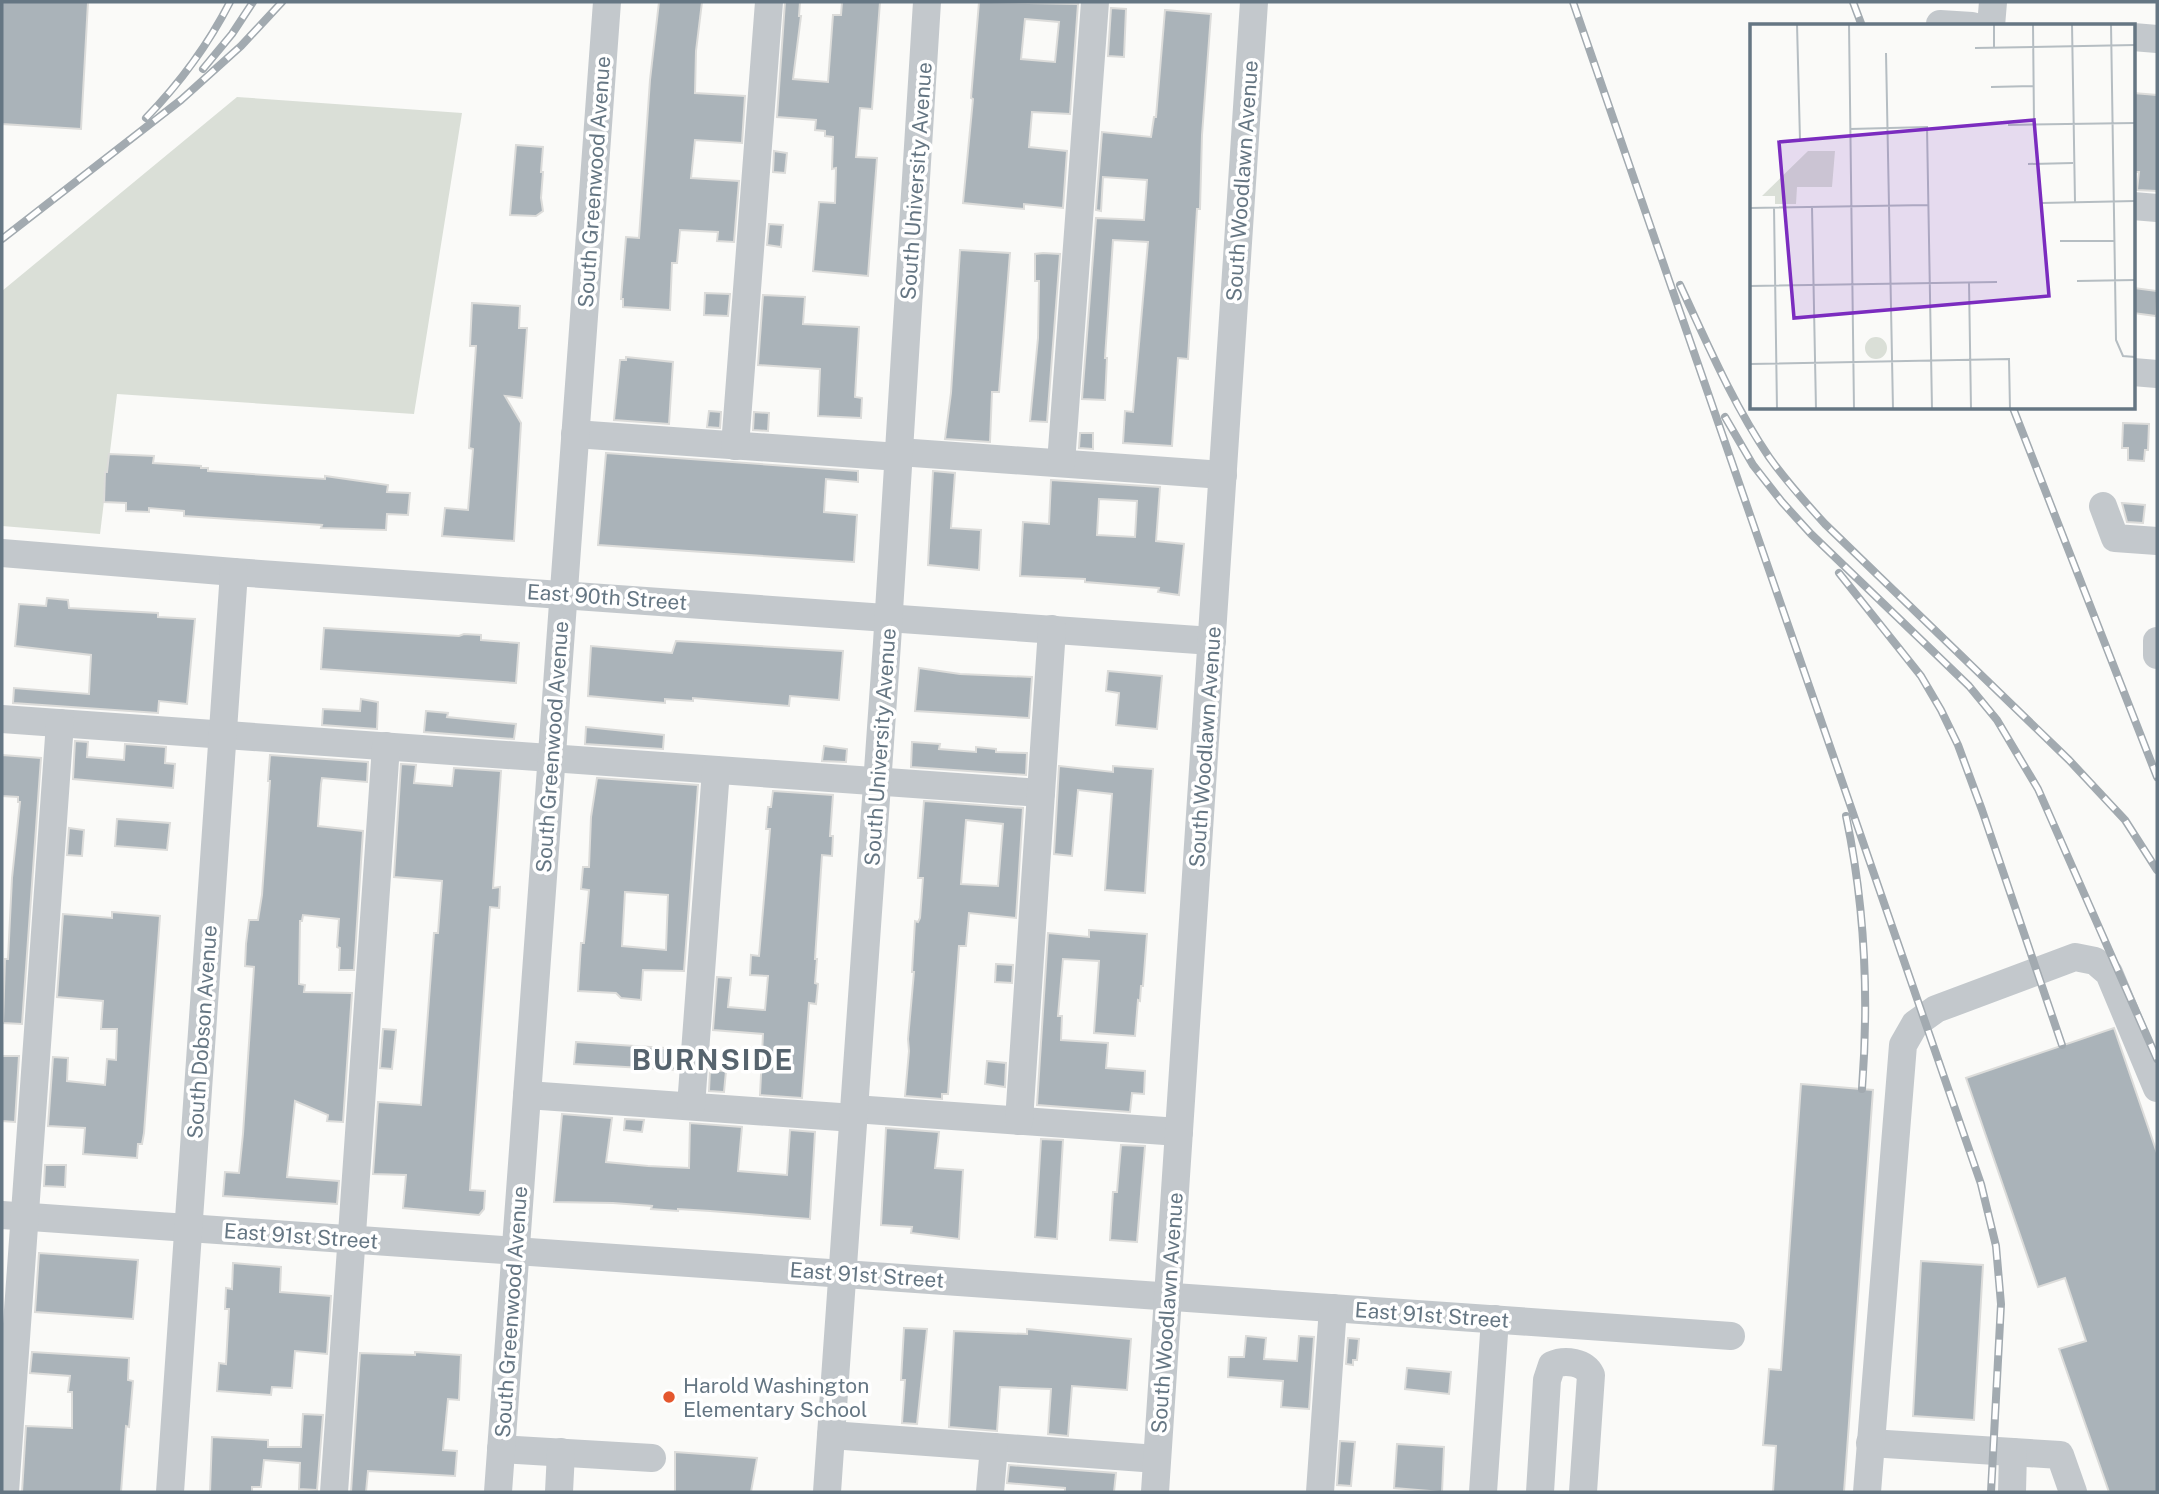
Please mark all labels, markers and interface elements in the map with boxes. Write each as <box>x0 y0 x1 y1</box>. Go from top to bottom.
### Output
inset map <box>1750 24 2134 410</box>
street label: South Greenwood Avenue <box>573 55 615 309</box>
street label: South Woodlawn Avenue <box>1221 60 1263 302</box>
street label: South University Avenue <box>895 61 937 301</box>
street label: East 90th Street <box>526 579 688 615</box>
street label: South Greenwood Avenue <box>531 620 573 874</box>
street label: South Woodlawn Avenue <box>1184 626 1226 868</box>
street label: South University Avenue <box>859 627 901 867</box>
street label: South Dobson Avenue <box>182 924 222 1140</box>
district label: BURNSIDE <box>632 1043 794 1076</box>
street label: South Greenwood Avenue <box>490 1185 532 1439</box>
street label: South Woodlawn Avenue <box>1146 1192 1188 1434</box>
street label: East 91st Street <box>223 1218 379 1254</box>
street label: East 91st Street <box>789 1257 945 1293</box>
street label: East 91st Street <box>1354 1297 1510 1333</box>
place label: Harold Washington Elementary School <box>683 1373 869 1422</box>
marker: Harold Washington Elementary School <box>661 1389 677 1405</box>

